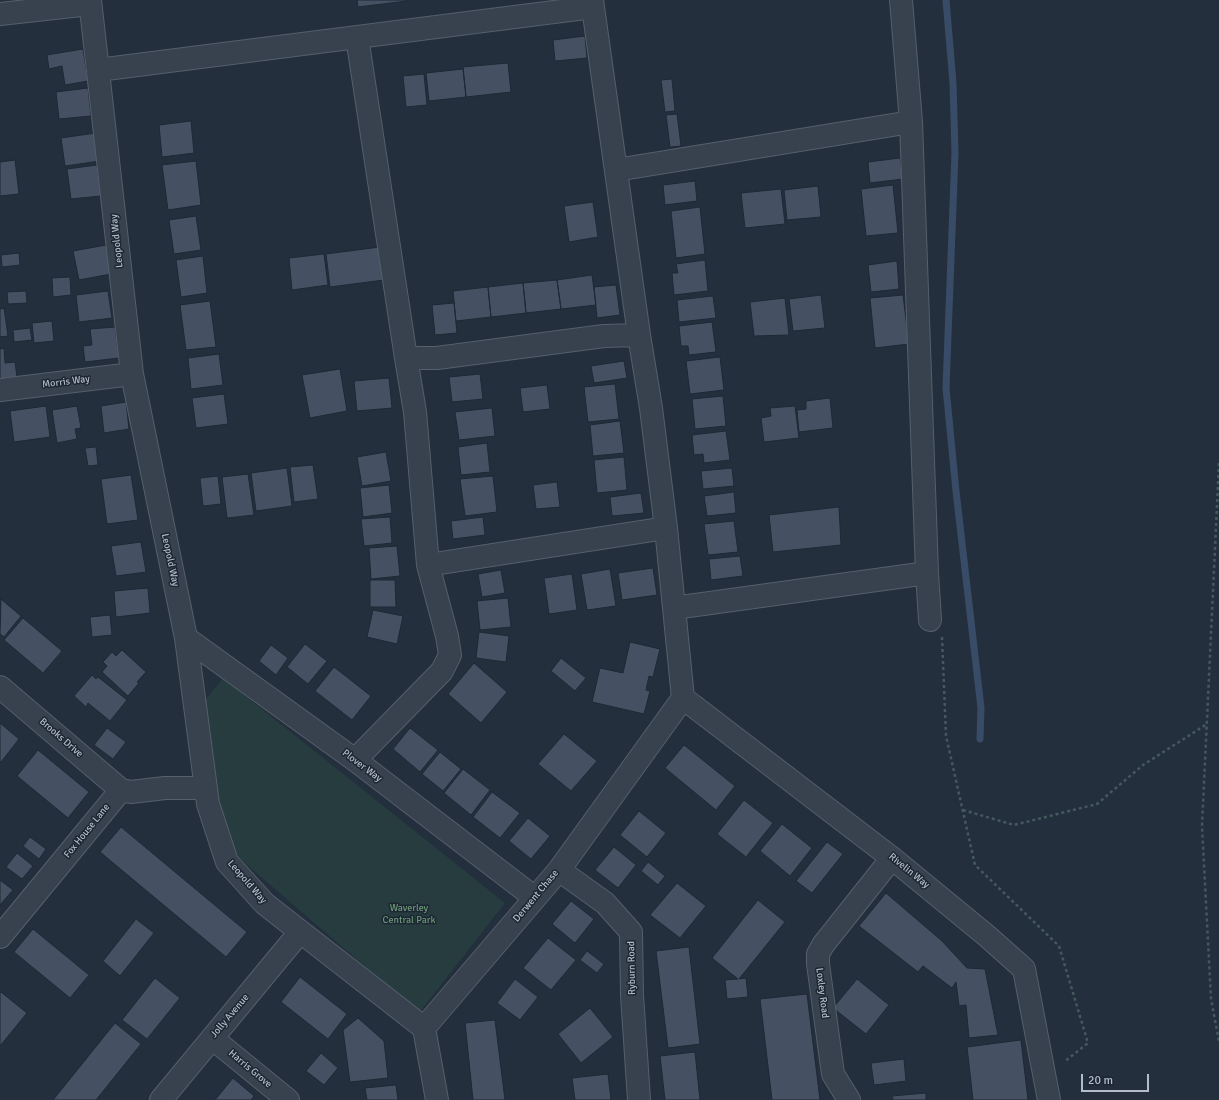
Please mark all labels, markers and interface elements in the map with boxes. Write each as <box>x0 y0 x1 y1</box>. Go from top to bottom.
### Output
street label: Leopold Way <box>108 214 126 268</box>
street label: Morris Way <box>42 373 90 391</box>
street label: Leopold Way <box>159 532 181 588</box>
street label: Brooks Drive <box>37 716 85 760</box>
street label: Plover Way <box>340 747 384 785</box>
street label: Fox House Lane <box>61 801 113 861</box>
street label: Rivelin Way <box>886 851 932 891</box>
street label: Leopold Way <box>225 858 269 906</box>
street label: Derwent Chase <box>511 867 561 925</box>
park label: Waverley Central Park <box>383 902 435 926</box>
street label: Ryburn Road <box>626 941 638 995</box>
street label: Loxley Road <box>813 967 831 1019</box>
street label: Jolly Avenue <box>208 992 252 1040</box>
street label: Harris Grove <box>226 1047 274 1091</box>
scale bar <box>1083 1066 1151 1092</box>
text: 20 m <box>1088 1073 1113 1088</box>

